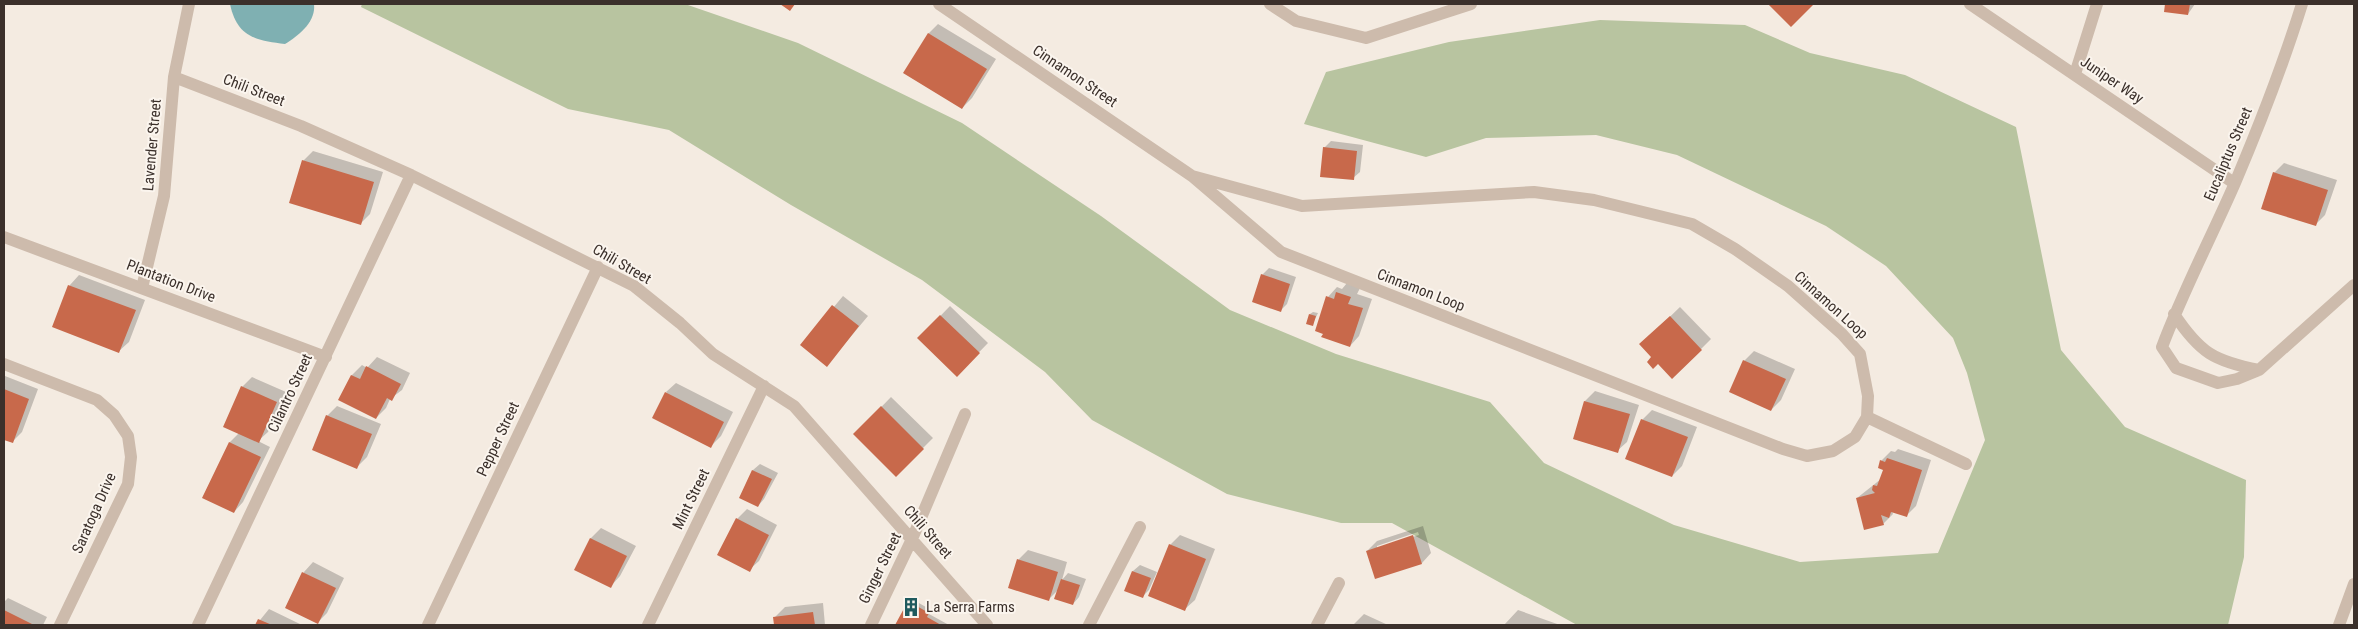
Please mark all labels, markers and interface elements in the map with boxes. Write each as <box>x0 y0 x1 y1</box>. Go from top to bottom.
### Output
street label: Cinnamon Street <box>1029 41 1121 111</box>
street label: Juniper Way <box>2077 52 2147 108</box>
street label: Chili Street <box>221 70 287 110</box>
street label: Lavender Street <box>139 98 165 192</box>
street label: Eucaliptus Street <box>2200 104 2256 204</box>
street label: Chili Street <box>589 240 655 288</box>
street label: Plantation Drive <box>124 256 218 306</box>
street label: Cinnamon Loop <box>1374 265 1468 315</box>
street label: Cinnamon Loop <box>1790 267 1872 343</box>
street label: Cilantro Street <box>264 351 316 435</box>
street label: Pepper Street <box>473 399 523 479</box>
street label: Mint Street <box>669 466 713 532</box>
street label: Saratoga Drive <box>68 470 120 556</box>
street label: Chili Street <box>900 502 956 562</box>
street label: Ginger Street <box>855 529 905 607</box>
building icon: La Serra Farms <box>900 596 922 618</box>
place label: La Serra Farms <box>926 598 1015 616</box>

